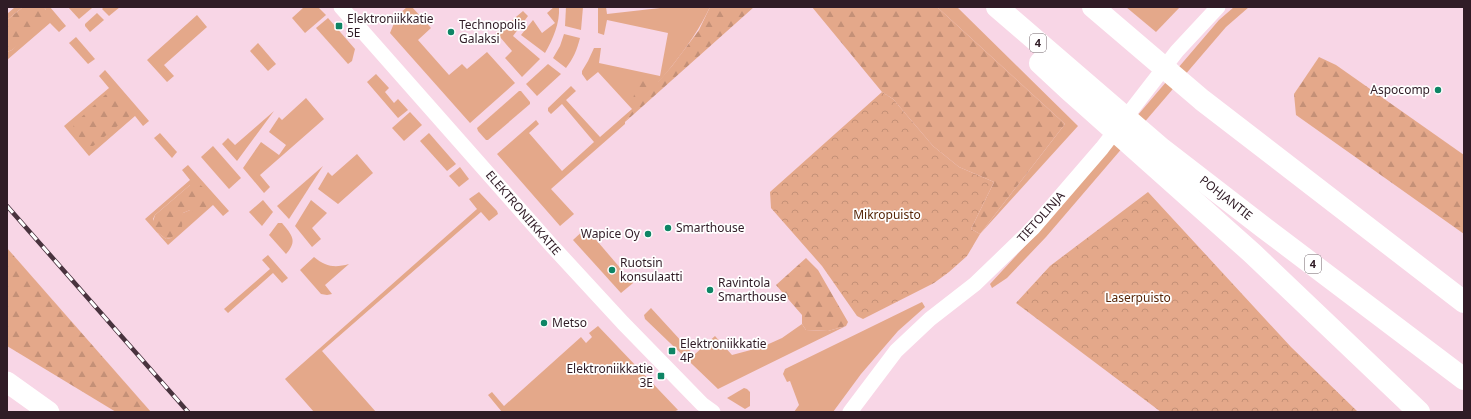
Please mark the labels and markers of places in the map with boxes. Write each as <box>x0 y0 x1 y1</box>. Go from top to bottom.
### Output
place label: Elektroniikkatie 5E <box>347 10 434 41</box>
place label: Technopolis Galaksi <box>459 16 526 47</box>
marker: Elektroniikkatie 5E <box>334 21 344 31</box>
marker: Technopolis Galaksi <box>446 27 456 37</box>
place label: Aspocomp <box>1370 81 1430 98</box>
marker: Aspocomp <box>1433 85 1443 95</box>
place label: Smarthouse <box>676 219 745 236</box>
marker: Smarthouse <box>663 223 673 233</box>
place label: Wapice Oy <box>581 225 641 242</box>
marker: Wapice Oy <box>643 229 653 239</box>
place label: Ruotsin konsulaatti <box>620 254 683 285</box>
marker: Ruotsin konsulaatti <box>607 265 617 275</box>
place label: Ravintola Smarthouse <box>718 274 787 305</box>
marker: Ravintola Smarthouse <box>705 285 715 295</box>
place label: Metso <box>552 314 587 331</box>
marker: Metso <box>539 318 549 328</box>
place label: Elektroniikkatie 4P <box>680 335 767 366</box>
marker: Elektroniikkatie 4P <box>667 346 677 356</box>
place label: Elektroniikkatie 3E <box>566 360 653 391</box>
marker: Elektroniikkatie 3E <box>656 371 666 381</box>

